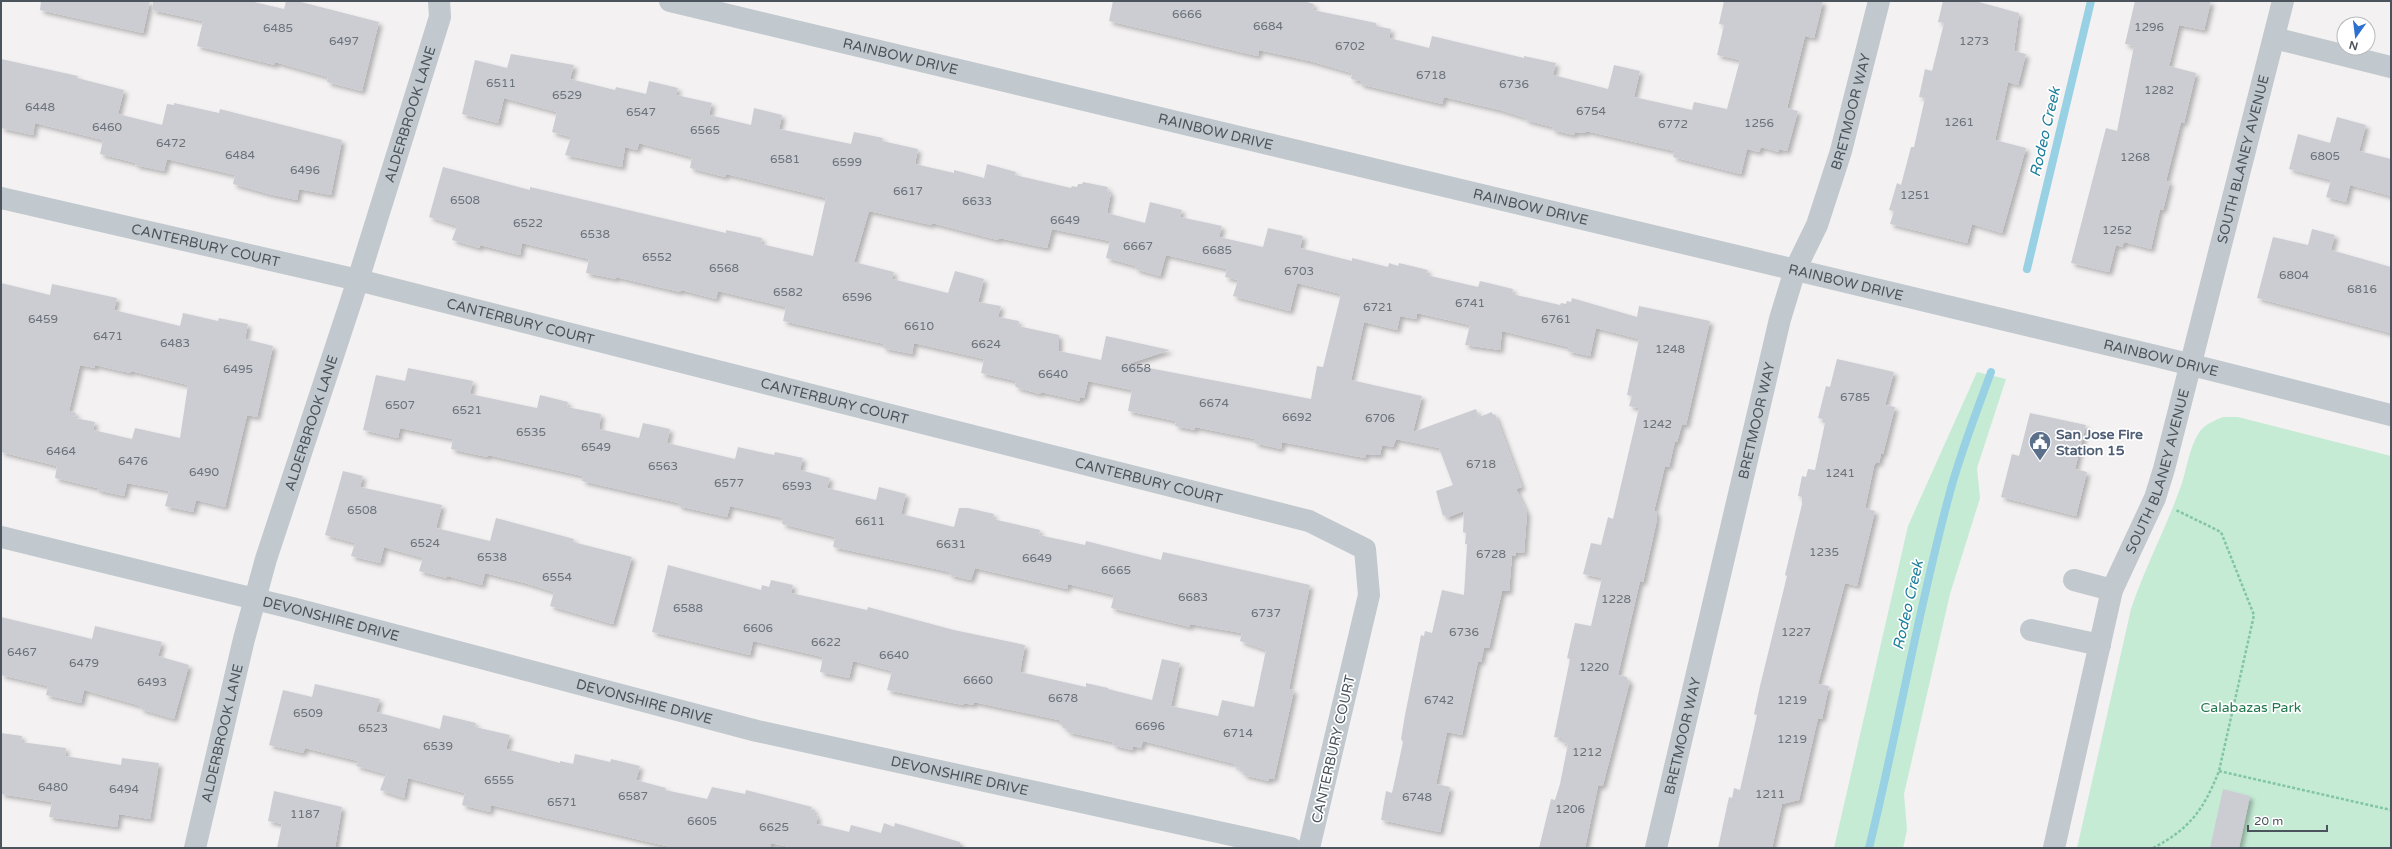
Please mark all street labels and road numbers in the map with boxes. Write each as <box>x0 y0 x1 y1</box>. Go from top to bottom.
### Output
street label: RAINBOW DRIVE <box>841 35 960 79</box>
street label: ALDERBROOK LANE <box>381 44 439 185</box>
street label: BRETMOOR WAY <box>1827 52 1874 172</box>
street label: SOUTH BLANEY AVENUE <box>2214 73 2273 245</box>
street label: RAINBOW DRIVE <box>1156 110 1275 154</box>
street label: RAINBOW DRIVE <box>1471 185 1590 229</box>
street label: CANTERBURY COURT <box>130 220 282 271</box>
street label: RAINBOW DRIVE <box>1787 260 1905 304</box>
street label: CANTERBURY COURT <box>445 295 597 349</box>
street label: RAINBOW DRIVE <box>2102 336 2220 380</box>
street label: ALDERBROOK LANE <box>281 353 342 493</box>
street label: BRETMOOR WAY <box>1735 360 1779 481</box>
street label: CANTERBURY COURT <box>759 374 911 428</box>
street label: SOUTH BLANEY AVENUE <box>2122 387 2193 557</box>
street label: CANTERBURY COURT <box>1073 454 1225 508</box>
street label: DEVONSHIRE DRIVE <box>261 593 401 645</box>
street label: ALDERBROOK LANE <box>198 662 247 804</box>
street label: CANTERBURY COURT <box>1308 673 1359 825</box>
street label: DEVONSHIRE DRIVE <box>574 676 714 728</box>
street label: BRETMOOR WAY <box>1661 676 1705 796</box>
street label: DEVONSHIRE DRIVE <box>889 753 1030 799</box>

